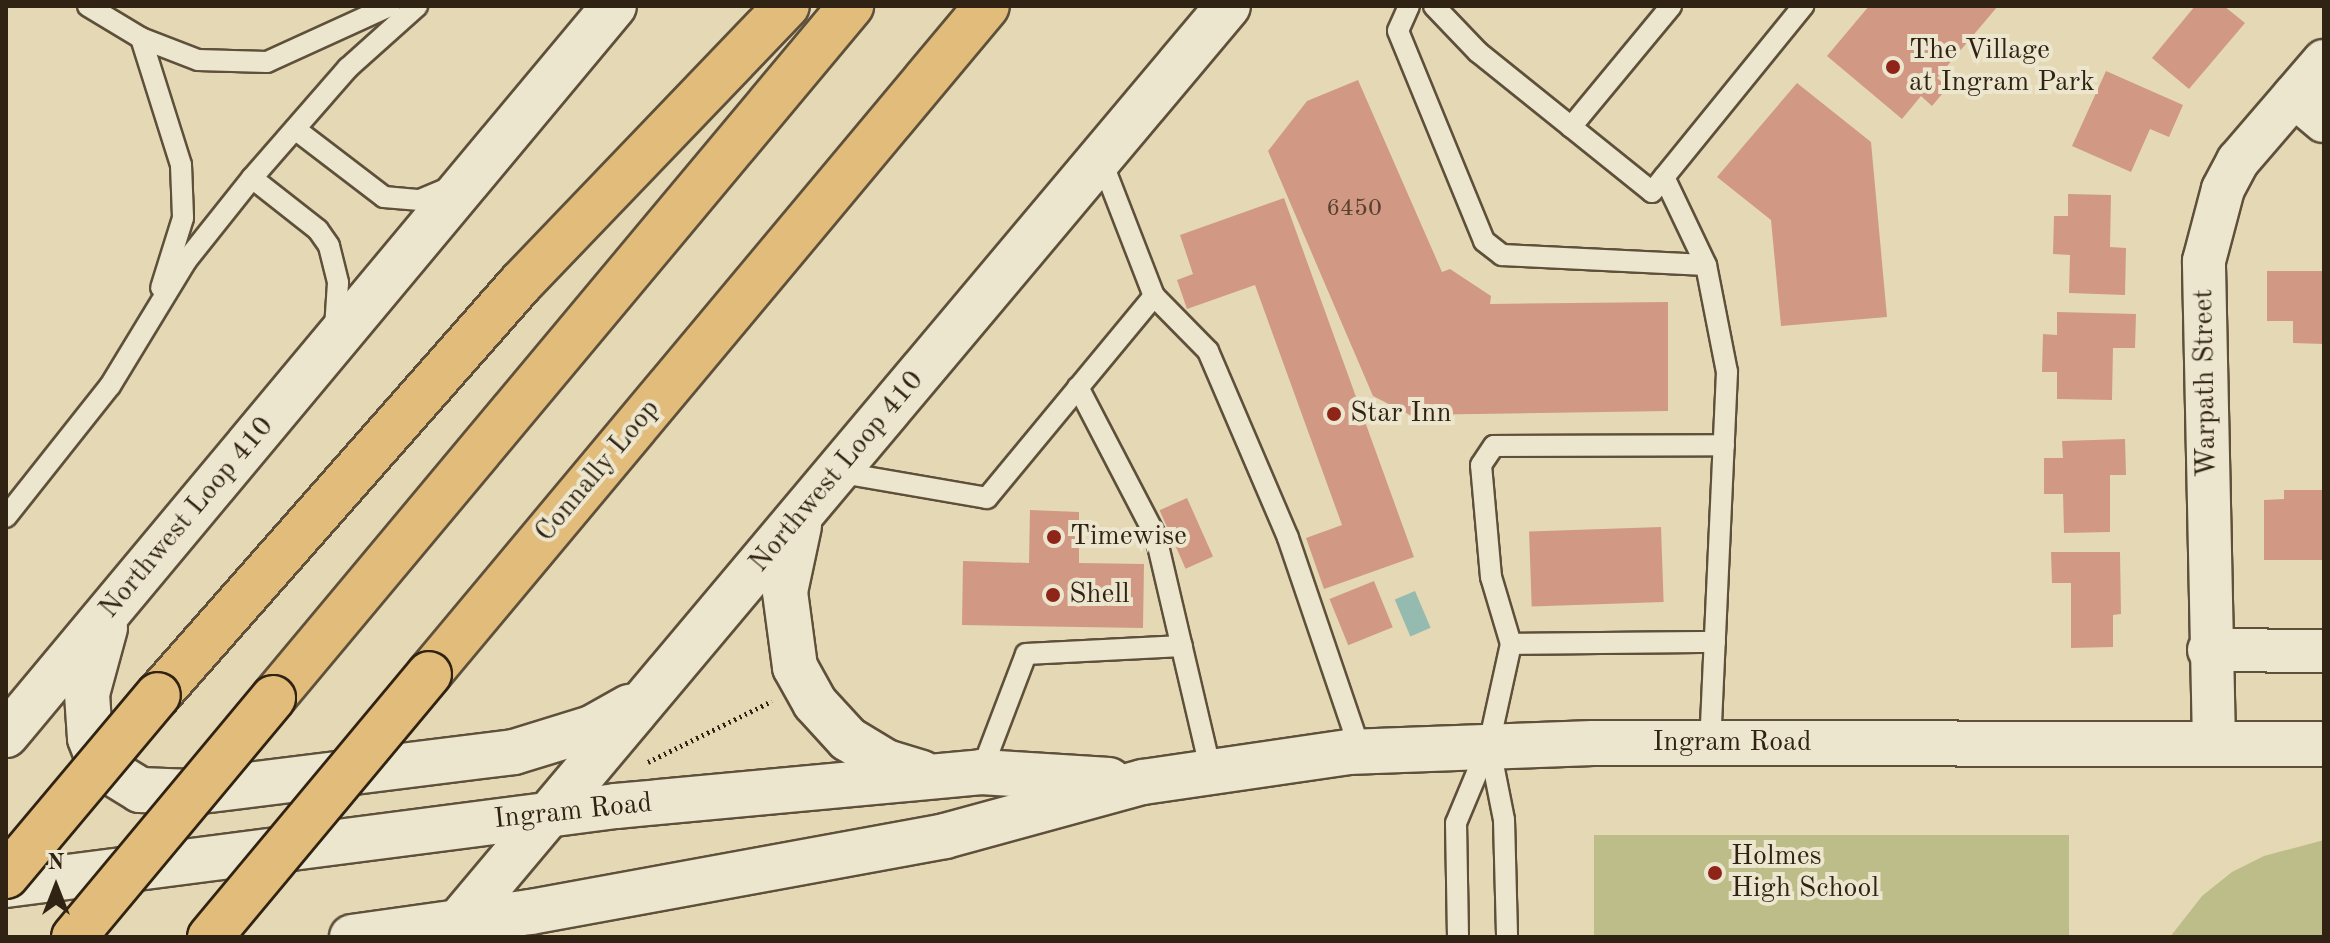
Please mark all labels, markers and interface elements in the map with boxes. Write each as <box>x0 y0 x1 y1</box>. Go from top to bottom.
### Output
place label: The Village at Ingram Park <box>1909 34 2095 100</box>
marker: The Village at Ingram Park <box>1884 58 1902 76</box>
house number: 6450 <box>1326 196 1382 224</box>
street label: Warpath Street <box>2188 289 2224 477</box>
street label: Northwest Loop 410 <box>743 364 931 580</box>
street label: Connally Loop <box>529 393 667 549</box>
place label: Star Inn <box>1350 397 1452 431</box>
marker: Star Inn <box>1325 405 1343 423</box>
street label: Northwest Loop 410 <box>93 410 281 626</box>
place label: Timewise <box>1070 520 1187 554</box>
marker: Timewise <box>1045 528 1063 546</box>
place label: Shell <box>1069 578 1130 612</box>
marker: Shell <box>1044 586 1062 604</box>
street label: Ingram Road <box>1652 726 1812 760</box>
street label: Ingram Road <box>492 787 654 837</box>
place label: Holmes High School <box>1731 840 1879 906</box>
north arrow <box>16 847 96 927</box>
text: N <box>48 852 64 874</box>
marker: Holmes High School <box>1706 864 1724 882</box>

